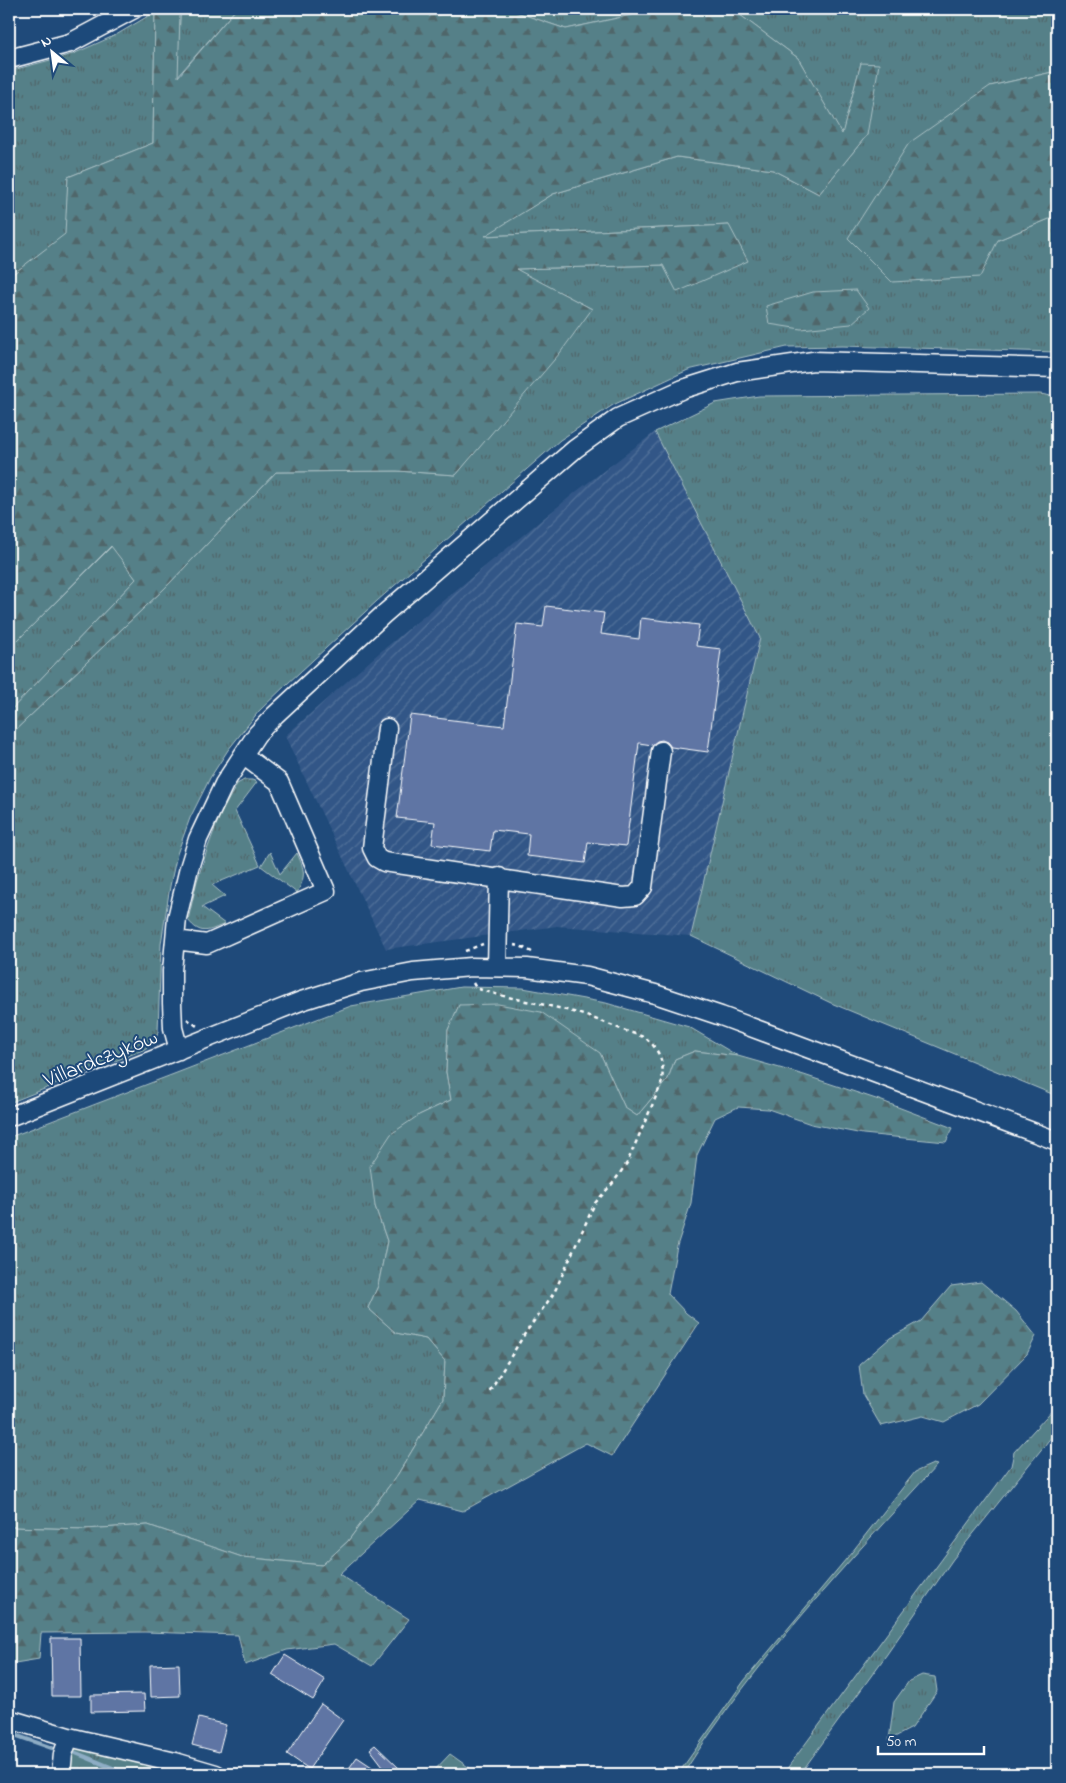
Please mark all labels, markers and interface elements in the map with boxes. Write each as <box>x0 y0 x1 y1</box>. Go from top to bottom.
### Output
north arrow <box>28 28 78 78</box>
text: N <box>37 30 56 53</box>
street label: Villardczyków <box>38 1022 163 1099</box>
scale bar <box>878 1723 985 1755</box>
text: 50 m <box>886 1731 917 1753</box>

